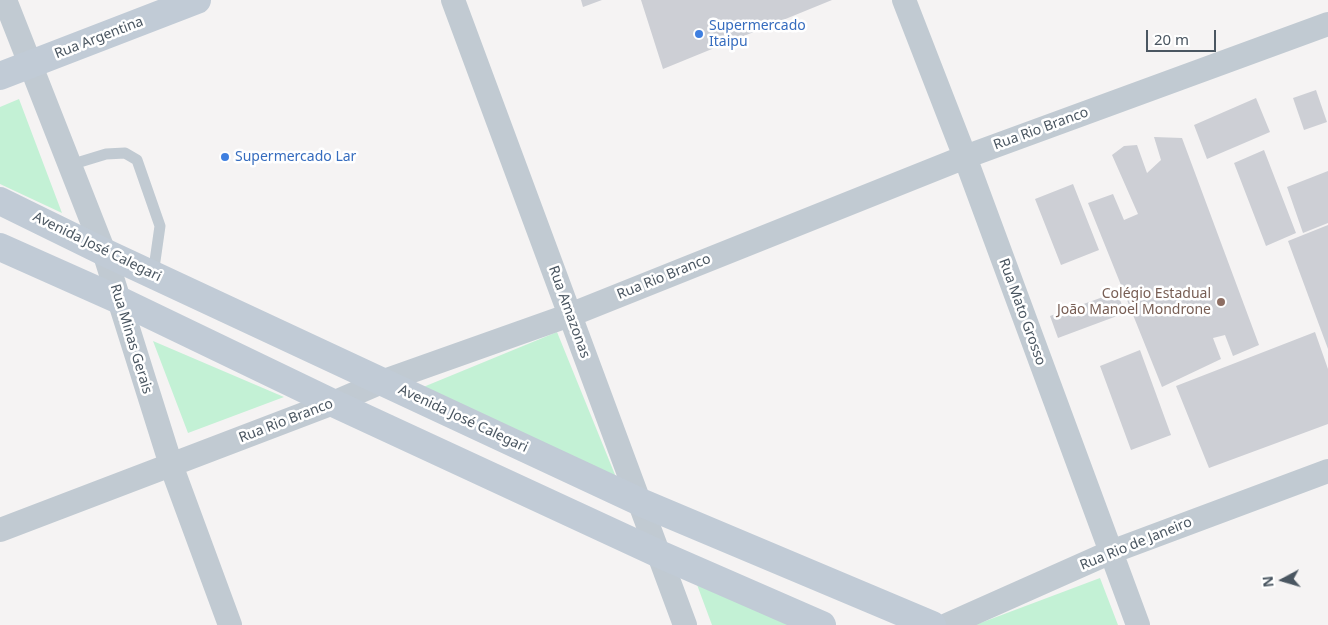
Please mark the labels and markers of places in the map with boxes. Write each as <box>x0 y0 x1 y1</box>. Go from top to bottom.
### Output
place label: Supermercado Itaipu <box>709 18 806 50</box>
marker: Supermercado Itaipu <box>693 28 705 40</box>
place label: Supermercado Lar <box>235 149 356 165</box>
marker: Supermercado Lar <box>219 151 231 163</box>
place label: Colégio Estadual João Manoel Mondrone <box>1057 286 1211 318</box>
marker: Colégio Estadual João Manoel Mondrone <box>1215 296 1227 308</box>

